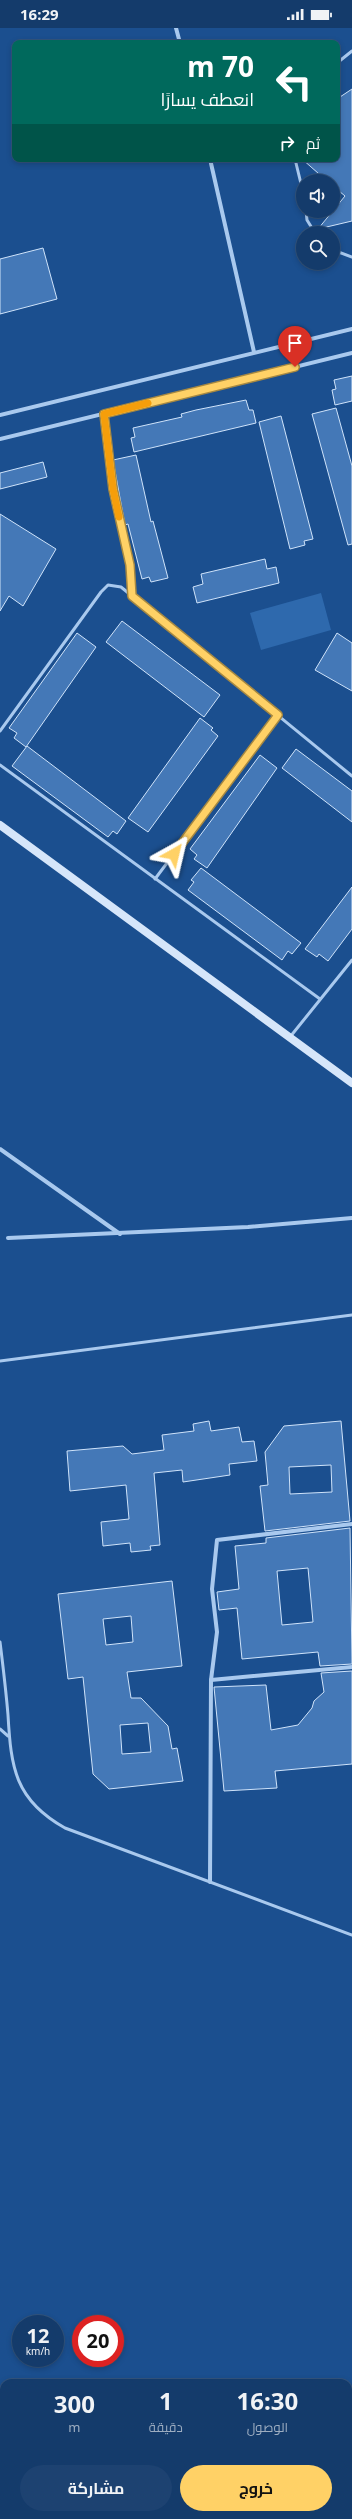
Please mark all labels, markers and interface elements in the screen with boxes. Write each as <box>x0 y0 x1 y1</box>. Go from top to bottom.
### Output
text: 16:29 <box>20 4 59 24</box>
text: 70 m <box>187 47 254 85</box>
icon: left <box>268 56 320 108</box>
text: انعطف يسارًا <box>161 87 254 111</box>
icon: right <box>276 132 298 154</box>
text: ثم <box>306 133 320 153</box>
map controls <box>296 174 340 270</box>
button: sound <box>296 174 340 218</box>
button: search <box>296 226 340 270</box>
pin <box>278 326 312 367</box>
icon: arrive <box>284 332 306 354</box>
position arrow <box>153 833 195 875</box>
speed limit sign: 20 <box>72 2315 124 2367</box>
text: 12 <box>27 2322 49 2349</box>
text: km/h <box>26 2344 50 2358</box>
text: 1 <box>159 2384 173 2417</box>
text: 16:30 <box>237 2384 298 2417</box>
text: 300 <box>54 2387 95 2420</box>
text: m <box>68 2418 81 2436</box>
text: دقيقة <box>149 2418 183 2436</box>
text: الوصول <box>247 2418 288 2436</box>
button: مشاركة <box>20 2465 172 2511</box>
button: خروج <box>180 2465 332 2511</box>

